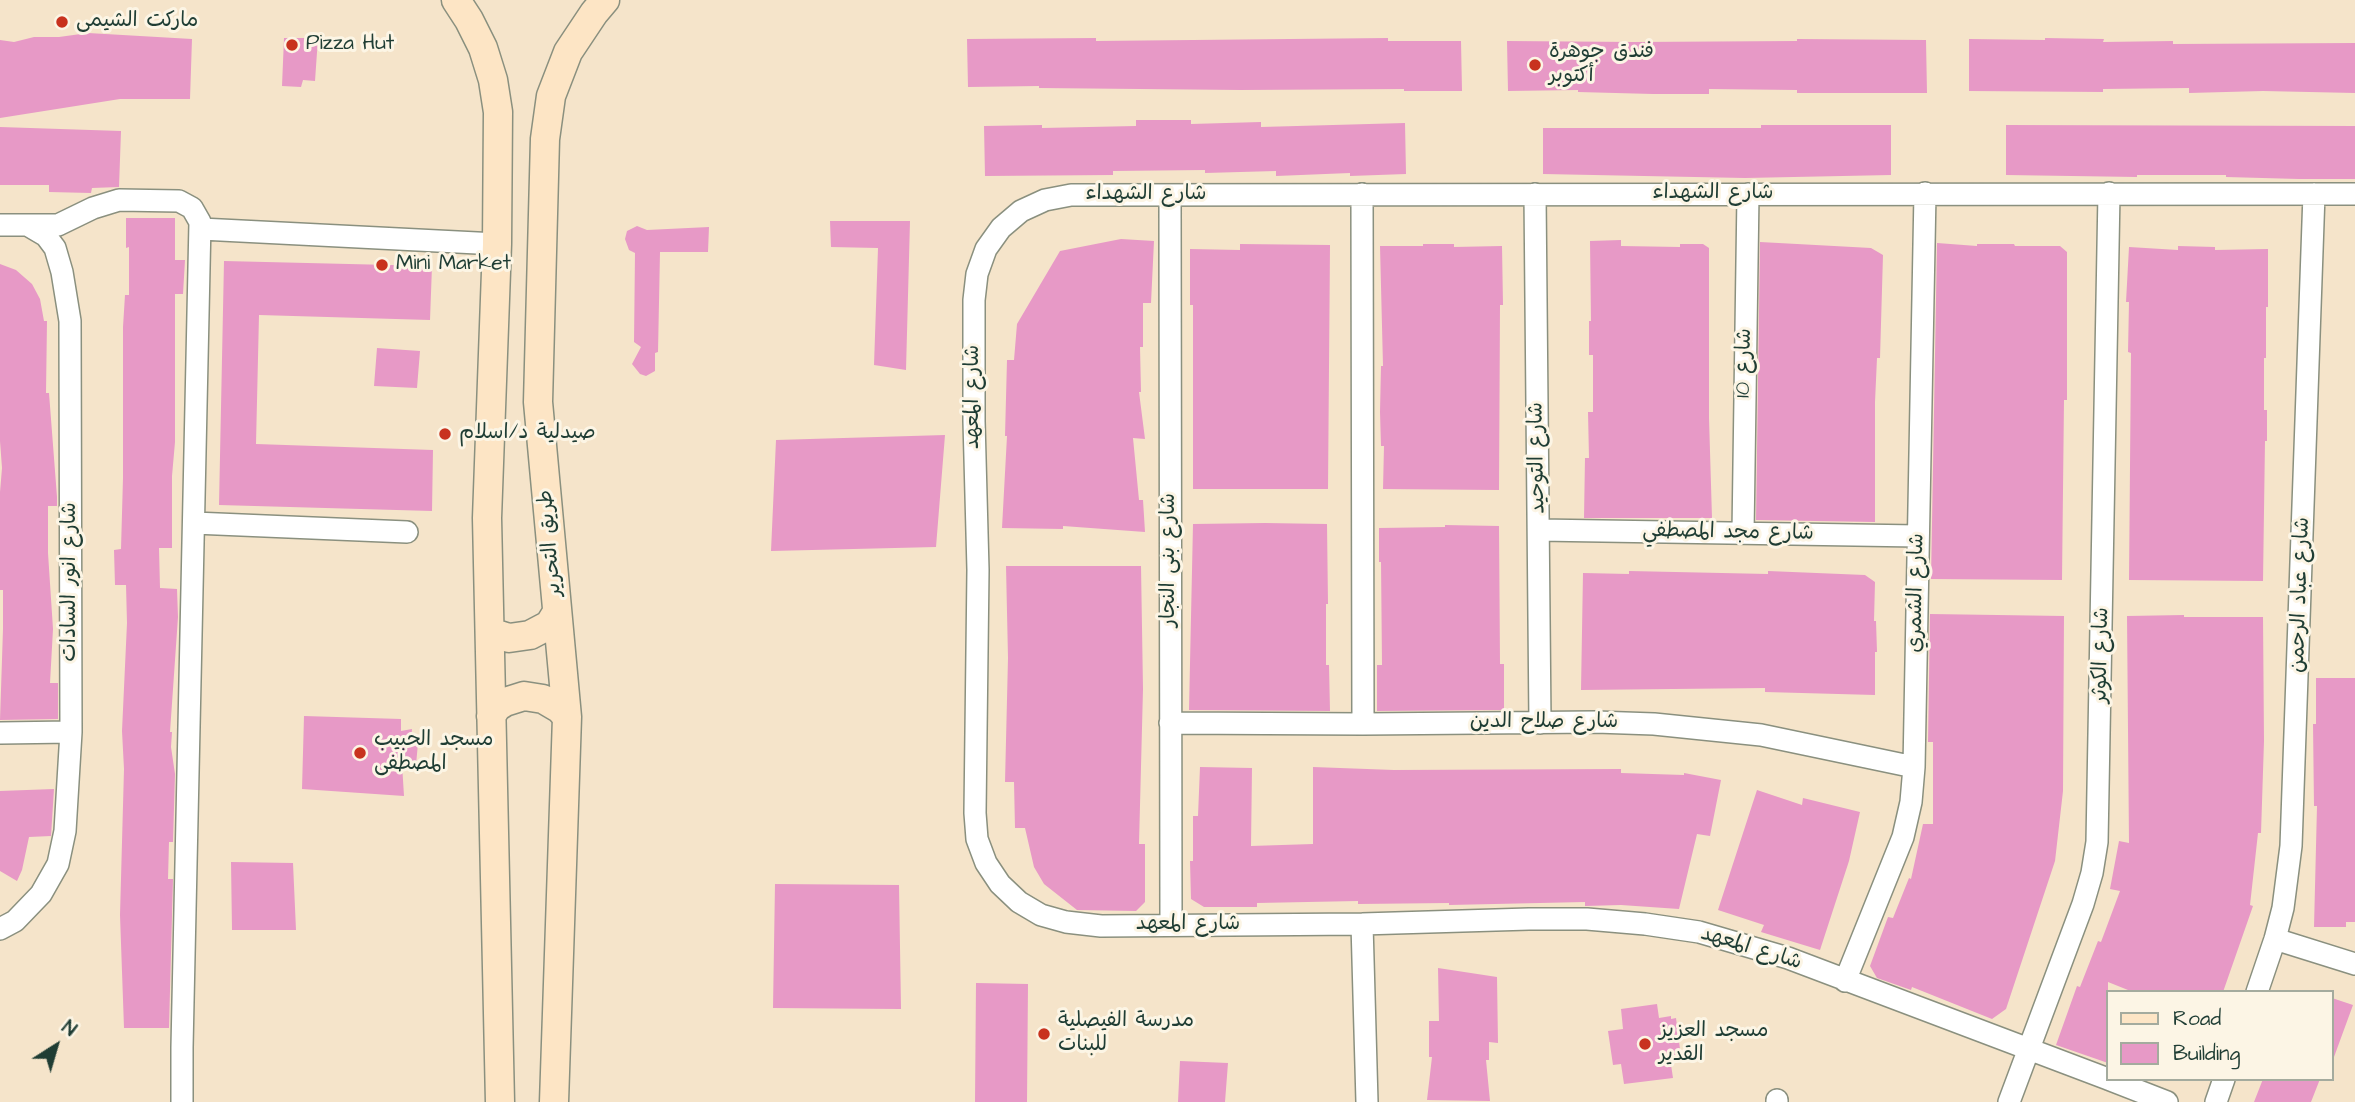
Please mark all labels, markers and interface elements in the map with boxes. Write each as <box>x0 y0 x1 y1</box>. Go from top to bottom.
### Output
place label: ماركت الشيمى <box>76 9 198 35</box>
marker: ماركت الشيمى <box>54 14 70 30</box>
place label: Pizza Hut <box>306 32 394 58</box>
marker: Pizza Hut <box>284 37 300 53</box>
place label: فندق جوهرة أكتوبر <box>1549 40 1654 90</box>
marker: فندق جوهرة أكتوبر <box>1527 57 1543 73</box>
street label: شارع الشهداء <box>1652 181 1774 207</box>
street label: شارع الشهداء <box>1085 182 1207 208</box>
place label: Mini Market <box>396 252 511 278</box>
marker: Mini Market <box>374 257 390 273</box>
street label: شارع 10 <box>1732 328 1758 398</box>
street label: شارع المعهد <box>961 345 987 449</box>
street label: شارع التوحيد <box>1524 402 1552 514</box>
place label: صيدلية د/اسلام <box>459 421 596 447</box>
marker: صيدلية د/اسلام <box>437 426 453 442</box>
street label: طريق التحرير <box>534 489 568 597</box>
street label: شارع بنى النجار <box>1157 493 1183 627</box>
street label: شارع انور السادات <box>58 502 84 662</box>
street label: شارع عباد الرحمن <box>2286 517 2316 673</box>
street label: شارع مجد المصطفي <box>1642 519 1814 547</box>
street label: شارع الشمري <box>1903 533 1931 653</box>
street label: شارع الكوثر <box>2089 607 2115 703</box>
street label: شارع صلاح الدين <box>1470 710 1618 736</box>
place label: مسجد الحبيب المصطفى <box>374 728 493 778</box>
marker: مسجد الحبيب المصطفى <box>352 745 368 761</box>
street label: شارع المعهد <box>1136 912 1240 938</box>
street label: شارع المعهد <box>1697 922 1805 976</box>
legend <box>2106 990 2334 1081</box>
text: Road <box>2173 1004 2221 1033</box>
place label: مدرسة الفيصلية للبنات <box>1058 1009 1194 1059</box>
north arrow <box>21 1011 91 1081</box>
text: N <box>56 1014 82 1043</box>
place label: مسجد العزيز القدير <box>1659 1019 1768 1069</box>
marker: مدرسة الفيصلية للبنات <box>1036 1026 1052 1042</box>
marker: مسجد العزيز القدير <box>1637 1036 1653 1052</box>
text: Building <box>2173 1039 2240 1068</box>

